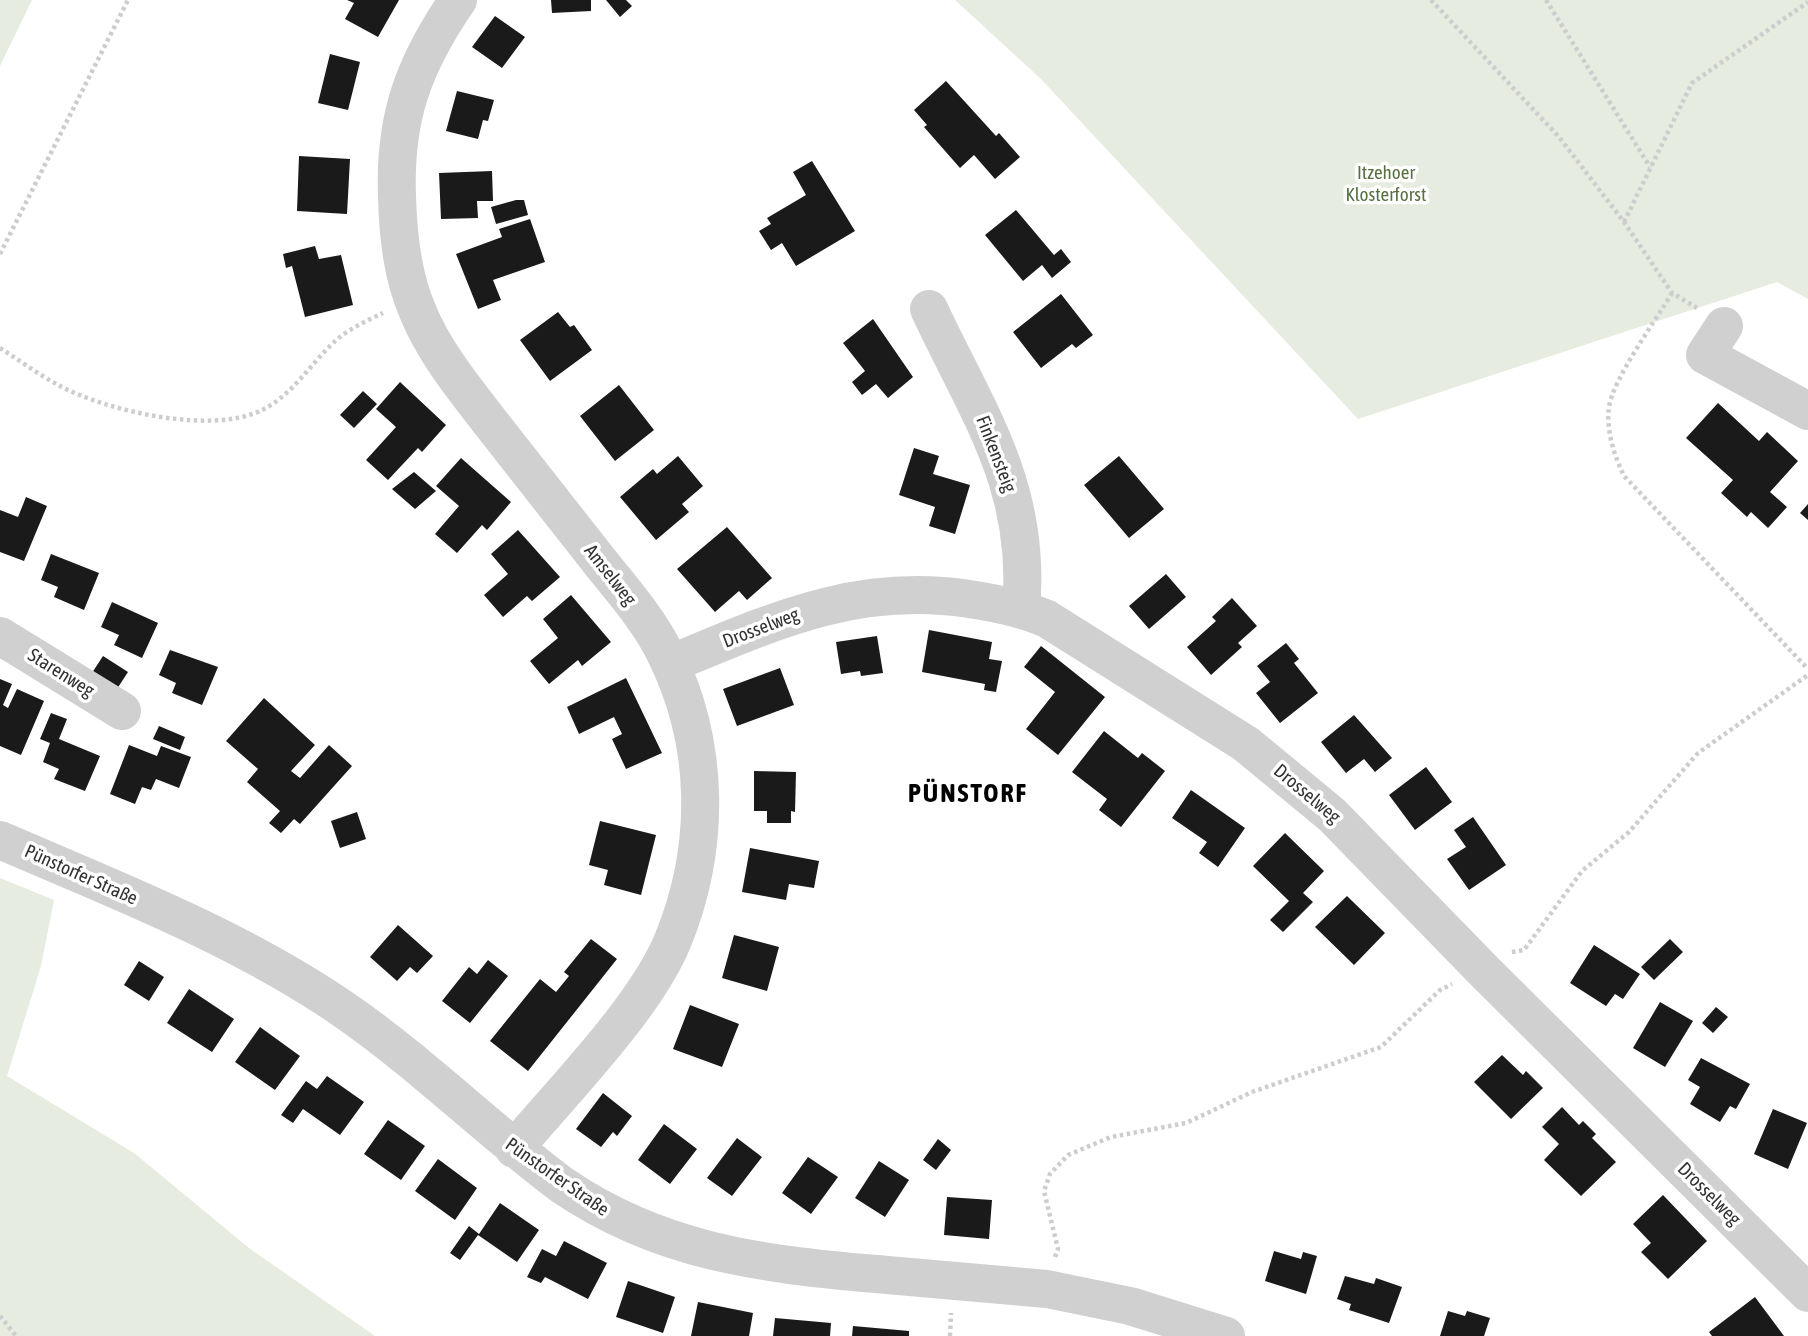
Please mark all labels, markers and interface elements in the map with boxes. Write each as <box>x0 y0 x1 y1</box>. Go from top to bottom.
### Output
park label: Itzehoer Klosterforst <box>1345 162 1427 206</box>
street label: Finkensteig <box>971 412 1021 496</box>
street label: Amselweg <box>579 540 641 610</box>
street label: Drosselweg <box>720 603 802 653</box>
street label: Starenweg <box>24 644 98 702</box>
street label: Drosselweg <box>1269 760 1345 828</box>
district label: PÜNSTORF <box>909 778 1027 810</box>
street label: Pünstorfer Straße <box>21 840 141 910</box>
street label: Pünstorfer Straße <box>501 1133 613 1221</box>
street label: Drosselweg <box>1673 1158 1745 1230</box>

